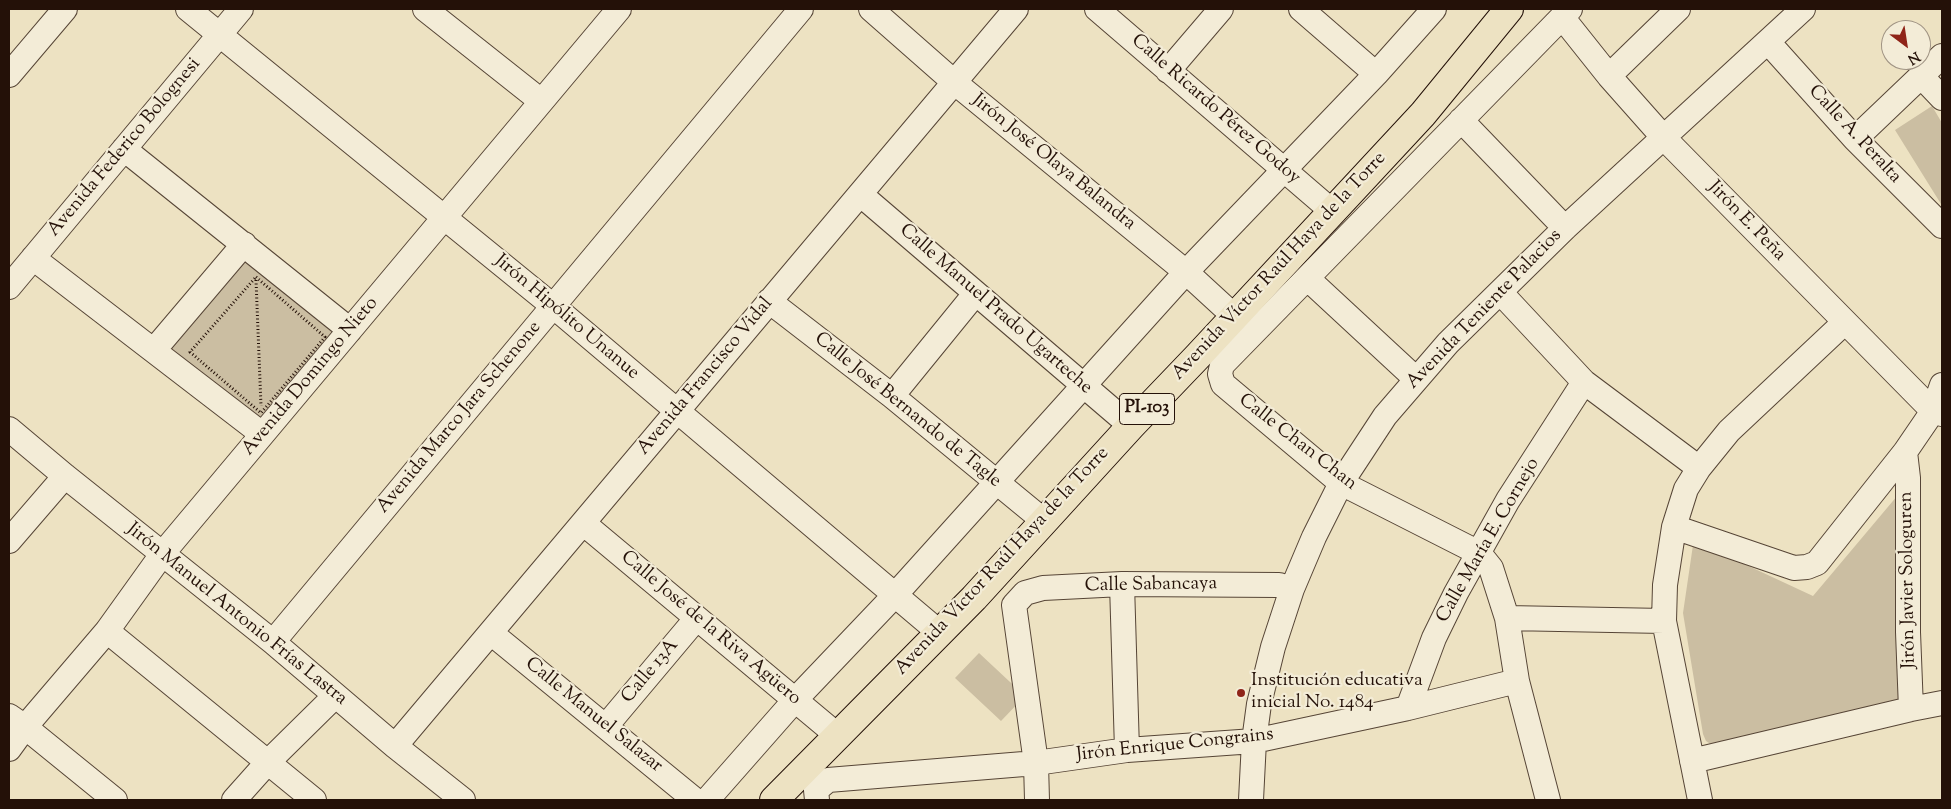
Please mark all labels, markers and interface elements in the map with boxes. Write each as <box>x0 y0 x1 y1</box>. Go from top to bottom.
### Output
north arrow <box>1881 20 1931 70</box>
street label: Calle Ricardo Pérez Godoy <box>1126 30 1304 190</box>
text: N <box>1903 46 1923 68</box>
street label: Avenida Federico Bolognesi <box>43 54 207 242</box>
street label: Calle A. Peralta <box>1803 81 1905 189</box>
street label: Jirón José Olaya Balandra <box>966 90 1140 236</box>
street label: Avenida Víctor Raúl Haya de la Torre <box>1168 148 1392 386</box>
street label: Jirón E. Peña <box>1702 177 1790 267</box>
street label: Calle Manuel Prado Ugarteche <box>894 220 1096 400</box>
street label: Avenida Teniente Palacios <box>1403 225 1567 395</box>
street label: Jirón Hipólito Unanue <box>489 251 643 385</box>
street label: Avenida Domingo Nieto <box>238 293 384 461</box>
street label: Avenida Francisco Vidal <box>633 294 779 460</box>
street label: Avenida Marco Jara Schenone <box>373 317 547 519</box>
street label: Calle José Bernando de Tagle <box>809 328 1005 494</box>
street label: Calle Chan Chan <box>1233 390 1361 496</box>
road number: PI-103 <box>1120 394 1174 424</box>
street label: Avenida Víctor Raúl Haya de la Torre <box>891 443 1115 681</box>
street label: Calle María E. Cornejo <box>1433 455 1545 627</box>
street label: Jirón Javier Sologuren <box>1896 491 1922 669</box>
street label: Jirón Manuel Antonio Frías Lastra <box>121 519 351 711</box>
street label: Calle José de la Riva Agüero <box>615 547 805 711</box>
street label: Calle Sabancaya <box>1085 573 1217 599</box>
street label: Calle 13A <box>618 635 684 709</box>
street label: Calle Manuel Salazar <box>520 654 666 778</box>
place label: Institución educativa inicial No. 1484 <box>1251 671 1423 715</box>
marker: Institución educativa inicial No. 1484 <box>1235 687 1247 699</box>
street label: Jirón Enrique Congrains <box>1075 724 1275 768</box>

